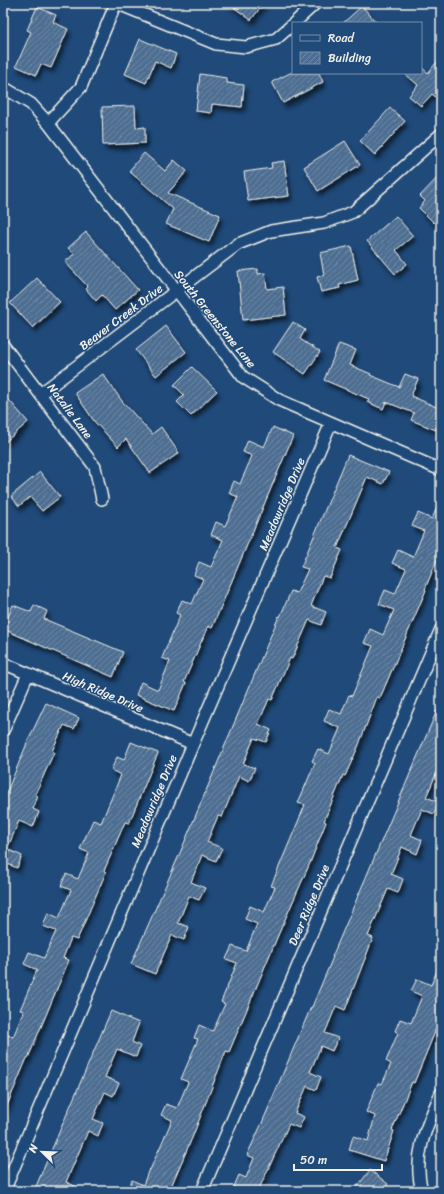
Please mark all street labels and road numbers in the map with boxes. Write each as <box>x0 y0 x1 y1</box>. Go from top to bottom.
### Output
street label: South Greenstone Lane <box>168 265 262 373</box>
street label: Beaver Creek Drive <box>74 278 168 356</box>
street label: Natalie Lane <box>42 378 99 444</box>
street label: Meadowridge Drive <box>252 454 312 554</box>
street label: High Ridge Drive <box>59 665 147 719</box>
street label: Meadowridge Drive <box>124 751 184 851</box>
street label: Deer Ridge Drive <box>282 861 336 949</box>

